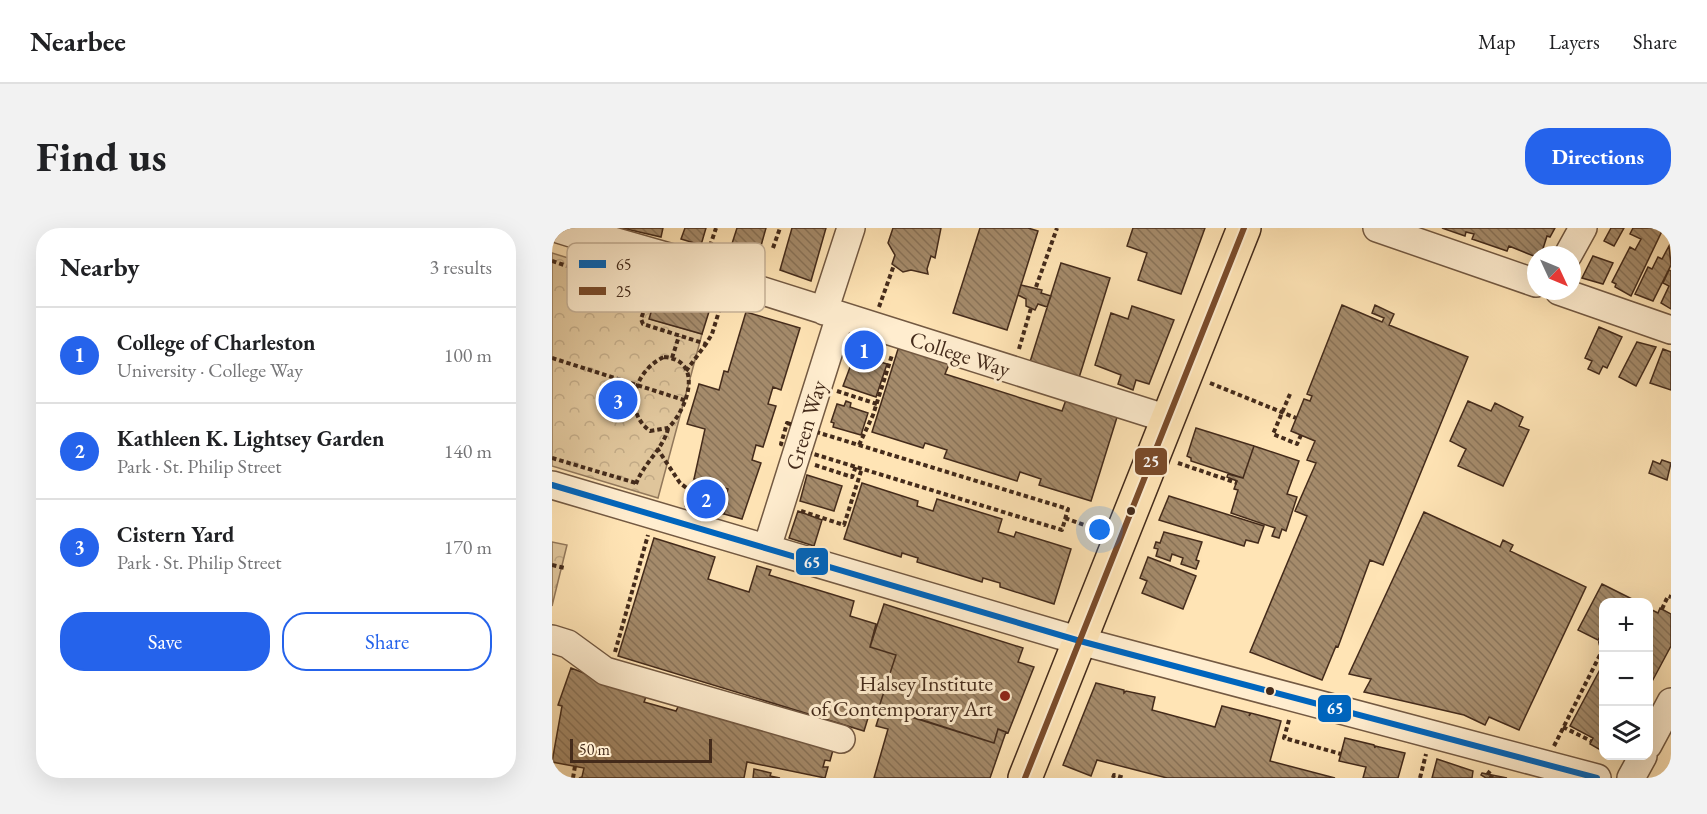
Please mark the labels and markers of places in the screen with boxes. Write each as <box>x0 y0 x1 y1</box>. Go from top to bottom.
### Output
pin: 1 <box>844 328 884 372</box>
pin: 3 <box>598 378 638 423</box>
pin: 2 <box>686 476 726 522</box>
unlabelled marker <box>1125 505 1137 517</box>
place label: Halsey Institute of Contemporary Art <box>811 669 993 723</box>
unlabelled marker <box>1264 685 1276 697</box>
marker: Halsey Institute of Contemporary Art <box>998 689 1012 703</box>

